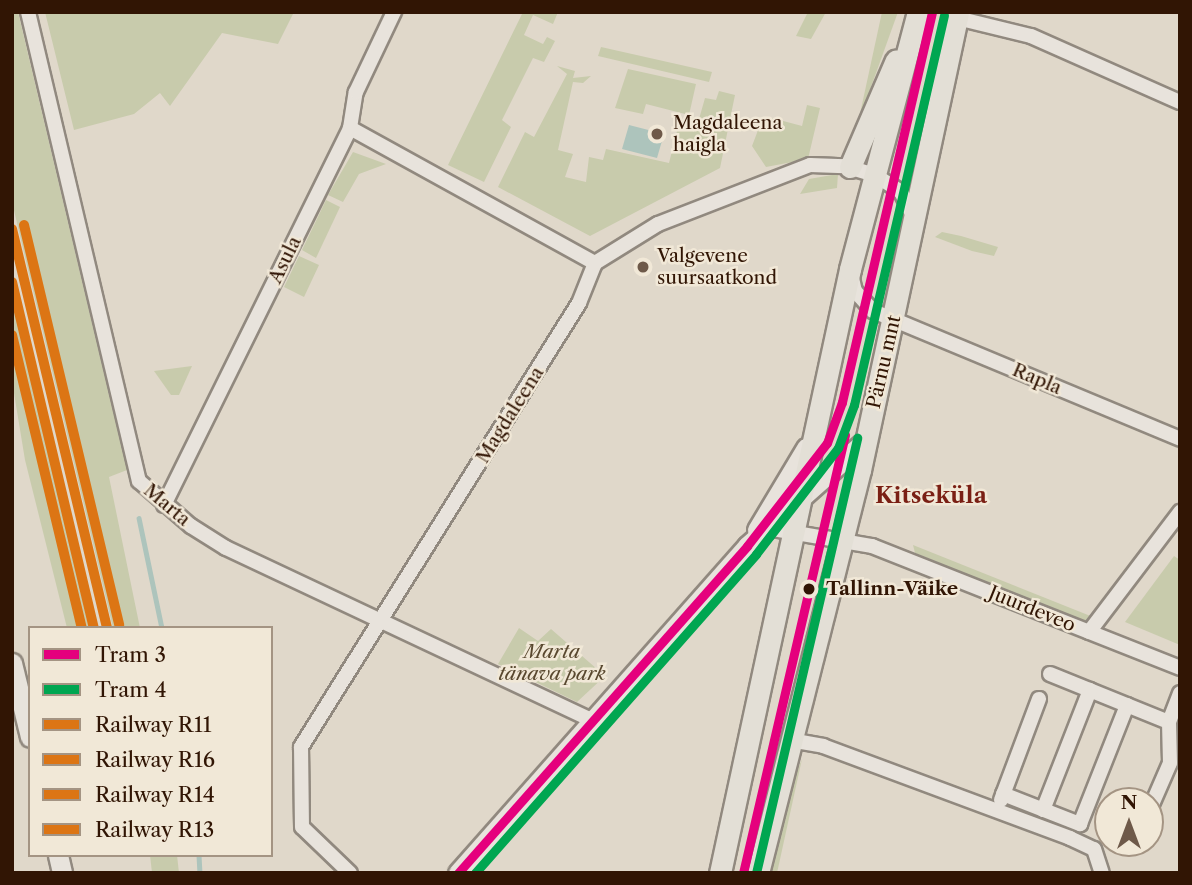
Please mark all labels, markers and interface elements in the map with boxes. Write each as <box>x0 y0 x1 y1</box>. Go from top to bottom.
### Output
place label: Magdaleena haigla <box>673 112 782 156</box>
marker: Magdaleena haigla <box>647 124 667 144</box>
street label: Asula <box>264 233 306 287</box>
place label: Valgevene suursaatkond <box>657 245 777 289</box>
marker: Valgevene suursaatkond <box>635 259 651 275</box>
street label: Pärnu mnt <box>862 313 906 411</box>
street label: Rapla <box>1009 358 1065 400</box>
street label: Magdaleena <box>471 363 549 467</box>
street label: Marta <box>139 479 195 531</box>
district label: Kitseküla <box>875 481 987 509</box>
marker: Tallinn-Väike <box>798 578 820 600</box>
place label: Tallinn-Väike <box>826 578 958 600</box>
street label: Juurdeveo <box>985 581 1079 637</box>
legend <box>28 626 273 857</box>
park label: Marta tänava park <box>498 641 606 685</box>
text: Tram 3 <box>95 642 166 667</box>
text: Tram 4 <box>95 677 167 702</box>
text: Railway R11 <box>95 712 212 737</box>
text: Railway R16 <box>95 747 215 772</box>
text: Railway R14 <box>95 782 215 807</box>
north arrow <box>1094 787 1164 857</box>
text: N <box>1121 791 1137 814</box>
text: Railway R13 <box>95 817 214 842</box>

